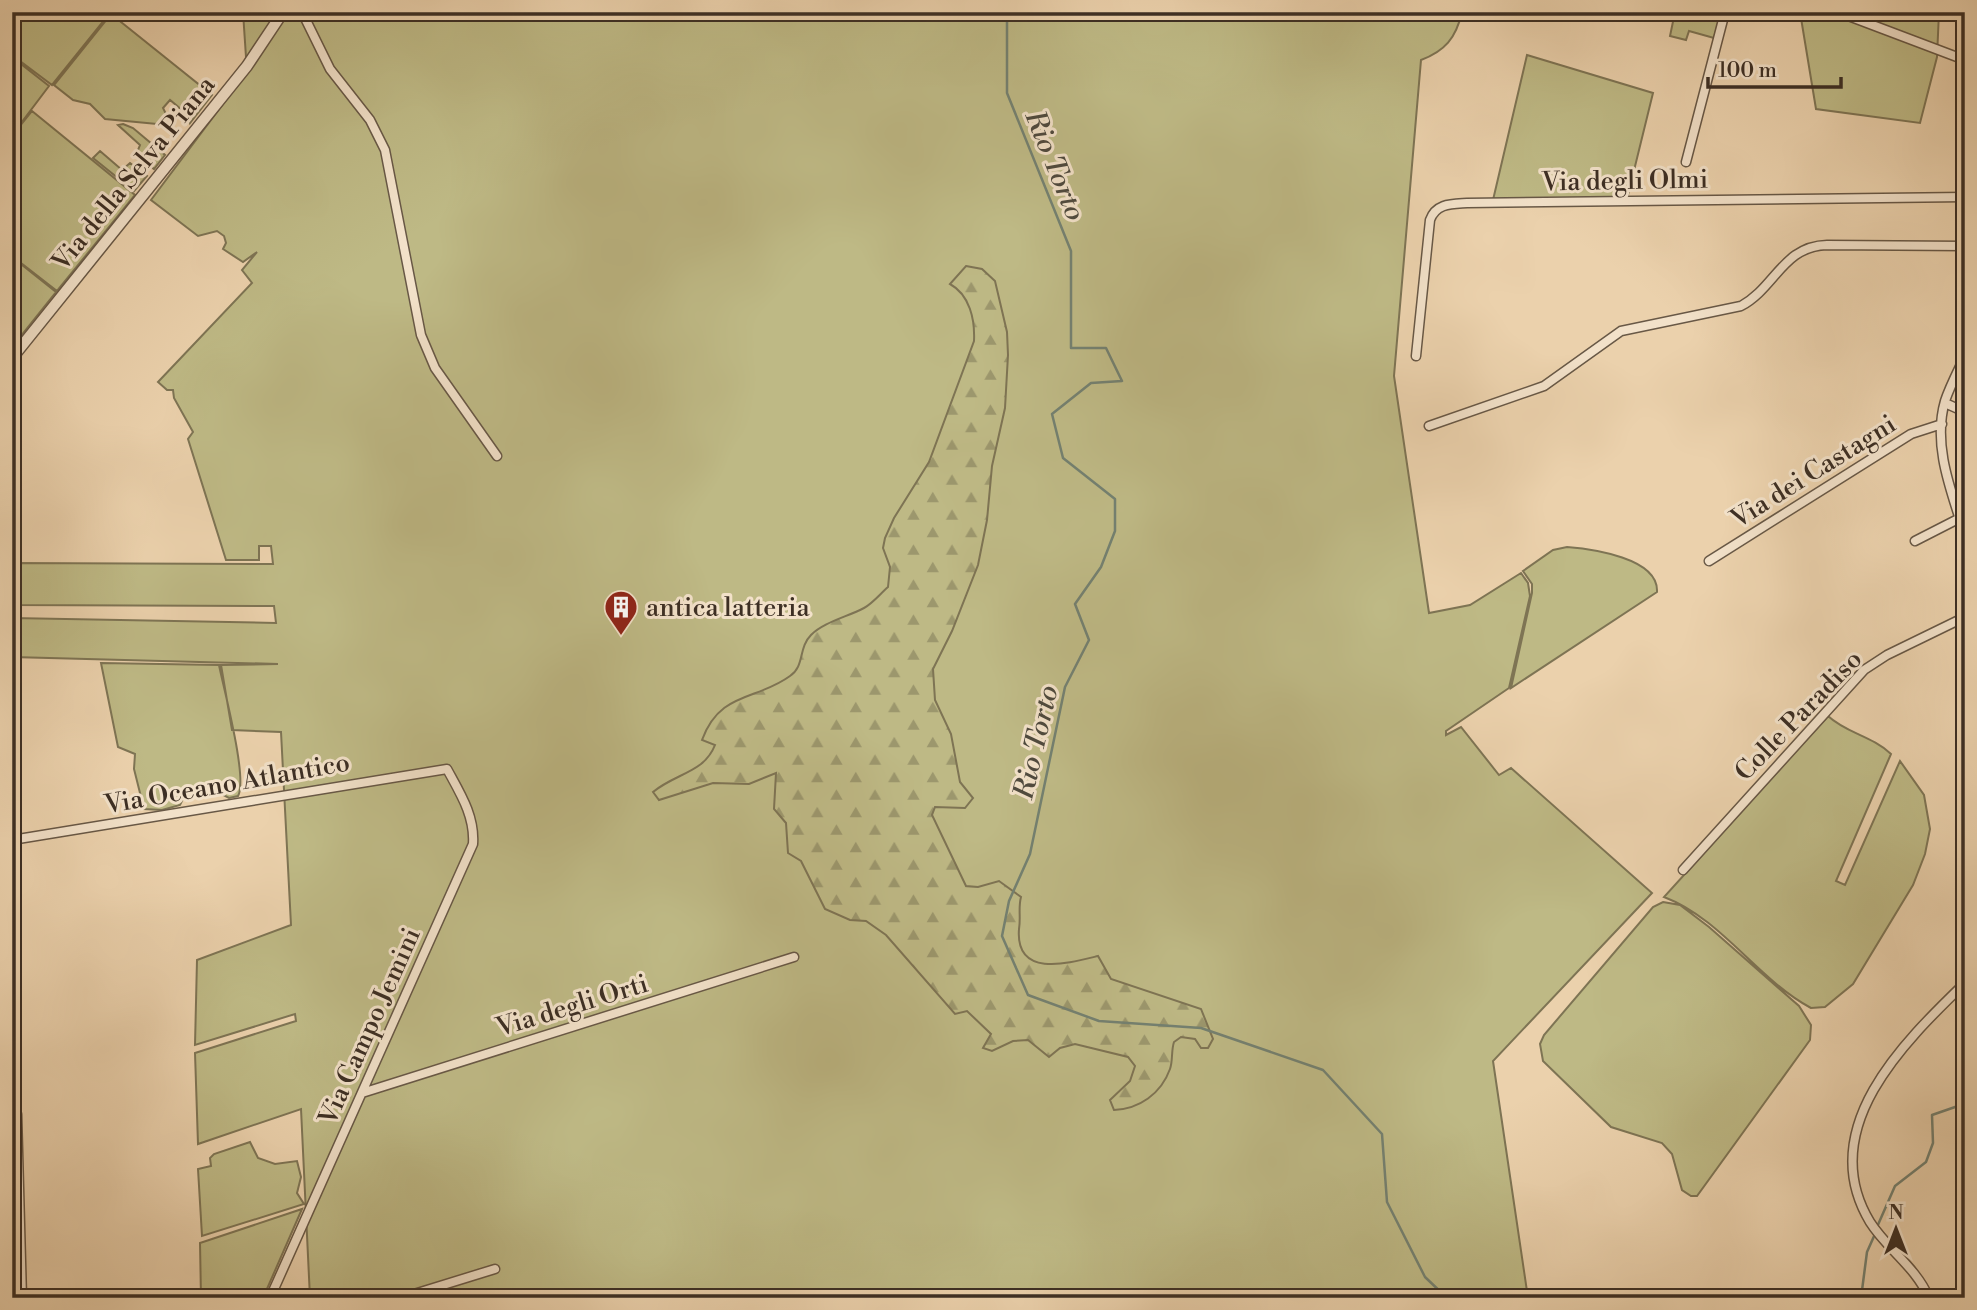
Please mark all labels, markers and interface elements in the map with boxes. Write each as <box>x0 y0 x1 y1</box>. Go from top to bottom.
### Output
scale bar <box>1708 46 1840 90</box>
text: 100 m <box>1718 58 1777 84</box>
street label: Via della Selva Piana <box>45 69 223 278</box>
water label: Rio Torto <box>1016 104 1093 226</box>
street label: Via degli Olmi <box>1540 164 1709 198</box>
street label: Via dei Castagni <box>1724 408 1902 536</box>
building icon: antica latteria <box>602 588 640 637</box>
place label: antica latteria <box>646 592 811 624</box>
street label: Colle Paradiso <box>1728 644 1869 788</box>
water label: Rio Torto <box>1006 682 1067 804</box>
street label: Via Oceano Atlantico <box>101 747 352 822</box>
street label: Via Campo Jemini <box>312 923 428 1131</box>
street label: Via degli Orti <box>491 968 652 1045</box>
north arrow <box>1862 1194 1932 1264</box>
text: N <box>1888 1201 1904 1225</box>

